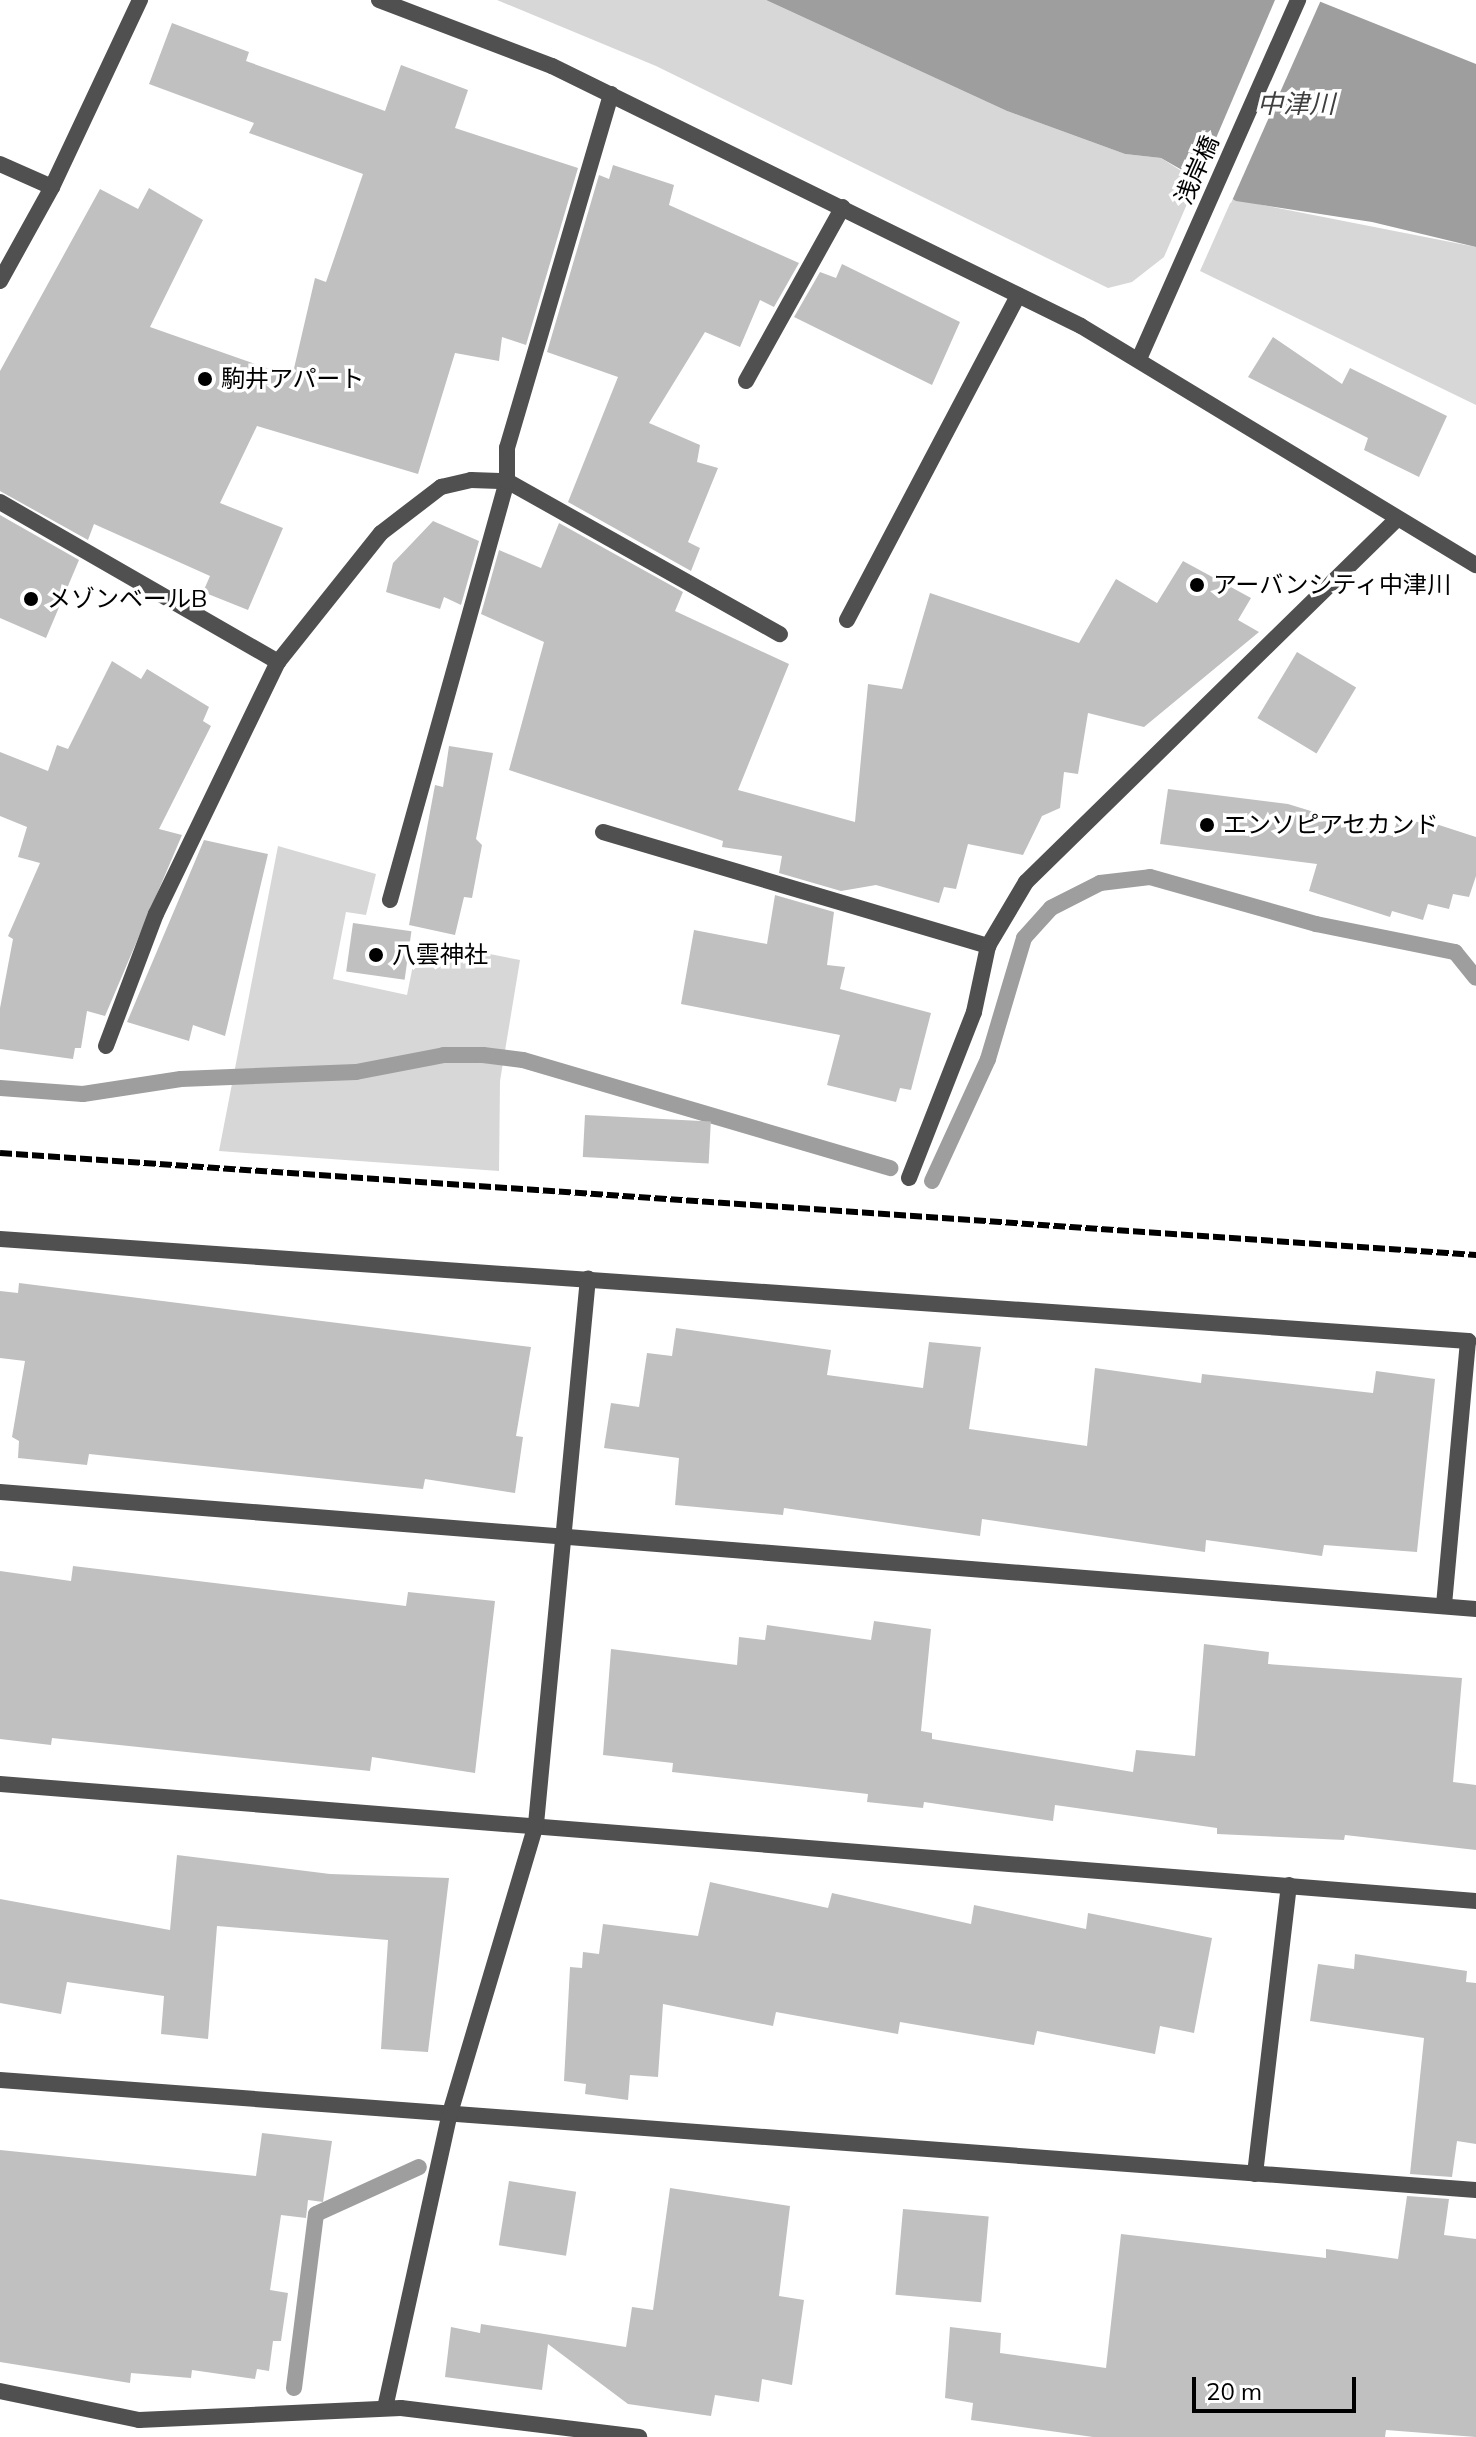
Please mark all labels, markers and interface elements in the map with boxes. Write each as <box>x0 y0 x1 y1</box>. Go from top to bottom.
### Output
water label: 中津川 <box>1257 88 1335 120</box>
street label: 浅岸橋 <box>1169 131 1225 209</box>
place label: 駒井アパート <box>221 365 365 393</box>
marker: 駒井アパート <box>196 370 214 388</box>
place label: アーバンシティ中津川 <box>1213 571 1452 599</box>
marker: アーバンシティ中津川 <box>1188 576 1206 594</box>
place label: メゾンベールB <box>47 585 207 613</box>
marker: メゾンベールB <box>22 590 40 608</box>
place label: エンソピアセカンド <box>1223 811 1439 839</box>
marker: エンソピアセカンド <box>1198 816 1216 834</box>
place label: 八雲神社 <box>392 941 488 969</box>
marker: 八雲神社 <box>367 946 385 964</box>
scale bar <box>1196 2361 1360 2411</box>
text: 20 m <box>1206 2376 1262 2406</box>

